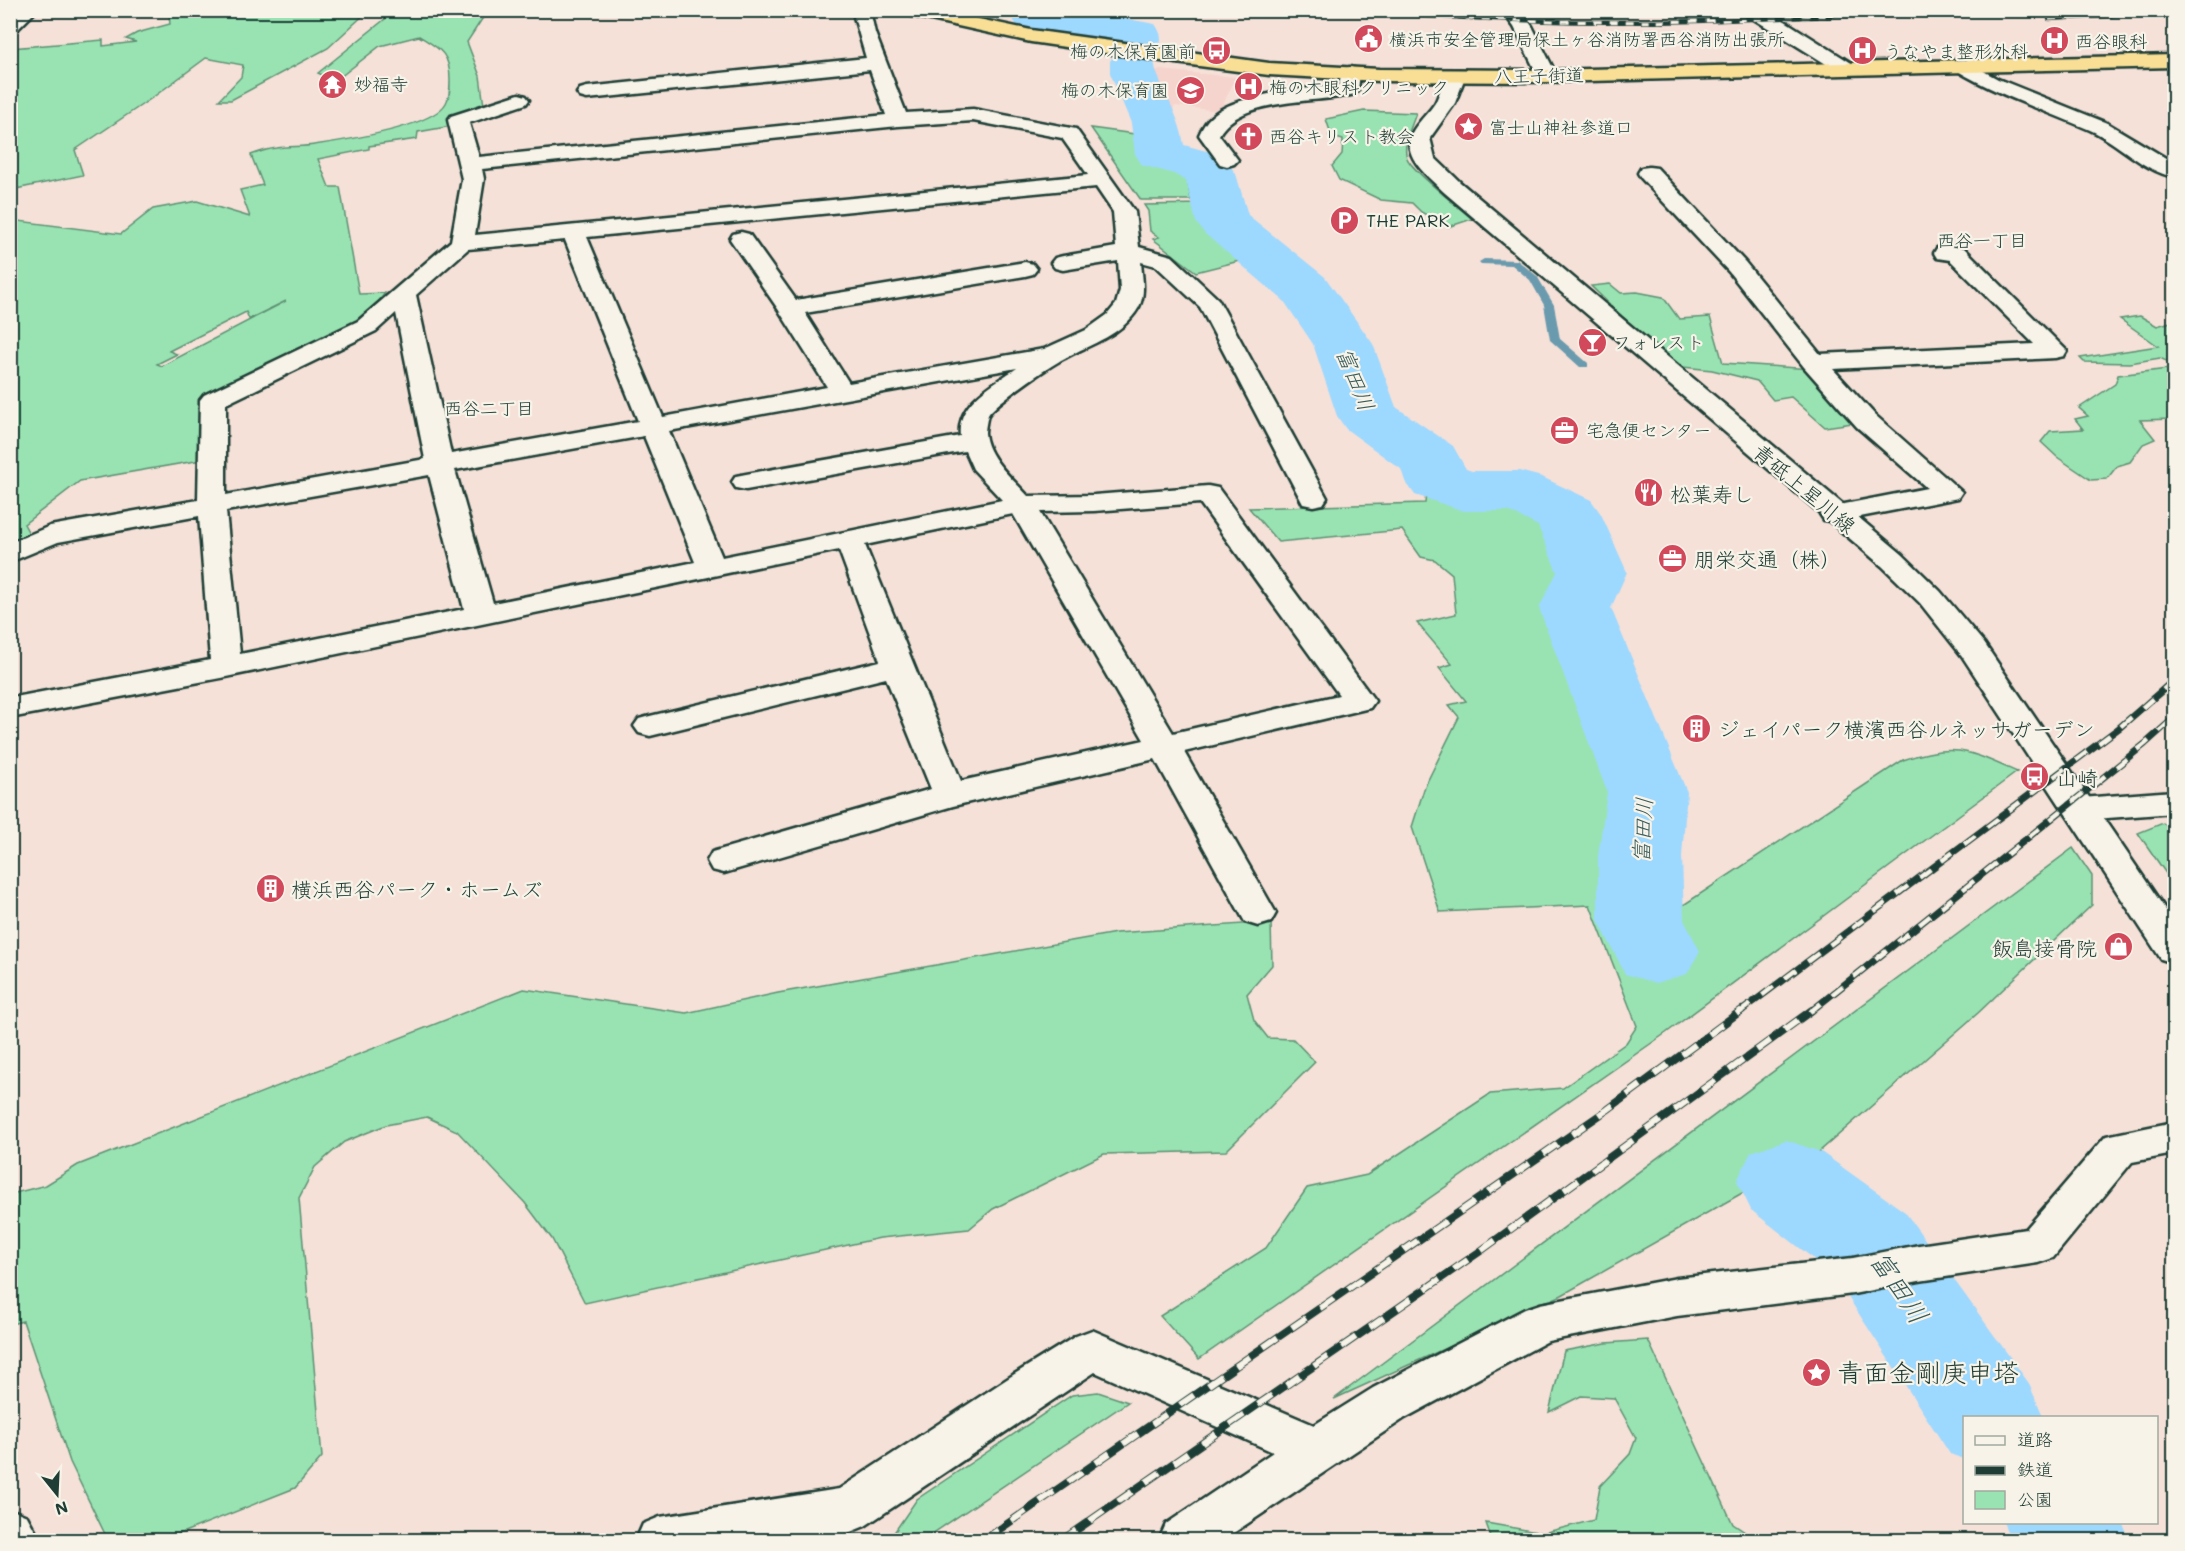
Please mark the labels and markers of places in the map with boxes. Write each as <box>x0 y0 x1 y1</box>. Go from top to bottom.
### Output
public building icon: 横浜市安全管理局保土ヶ谷消防署西谷消防出張所 <box>1352 23 1384 55</box>
hospital icon: 西谷眼科 <box>2038 25 2070 57</box>
place label: 横浜市安全管理局保土ヶ谷消防署西谷消防出張所 <box>1389 27 1785 51</box>
place label: 西谷眼科 <box>2075 29 2147 53</box>
bus stop icon: 梅の木保育園前 <box>1201 35 1233 67</box>
hospital icon: うなやま整形外科 <box>1847 35 1879 67</box>
place label: 梅の木保育園前 <box>1070 39 1196 63</box>
place label: うなやま整形外科 <box>1884 39 2028 63</box>
temple icon: 妙福寺 <box>317 68 349 100</box>
hospital icon: 梅の木眼科クリニック <box>1232 71 1264 103</box>
place label: 妙福寺 <box>354 72 408 96</box>
school or university icon: 梅の木保育園 <box>1174 74 1206 106</box>
place label: 梅の木眼科クリニック <box>1269 75 1449 99</box>
place label: 梅の木保育園 <box>1061 78 1169 102</box>
place icon: 富士山神社参道口 <box>1452 111 1484 143</box>
place label: 富士山神社参道口 <box>1489 115 1633 139</box>
church icon: 西谷キリスト教会 <box>1232 120 1264 152</box>
place label: 西谷キリスト教会 <box>1269 124 1414 148</box>
parking icon: THE PARK <box>1329 204 1361 236</box>
place label: THE PARK <box>1366 208 1449 232</box>
bar icon: フォレスト <box>1576 326 1608 358</box>
place label: フォレスト <box>1613 330 1704 354</box>
office icon: 宅急便センター <box>1549 414 1581 446</box>
place label: 宅急便センター <box>1586 418 1711 442</box>
restaurant icon: 松葉寿し <box>1633 477 1665 509</box>
place label: 松葉寿し <box>1670 480 1754 507</box>
office icon: 朋栄交通（株） <box>1657 542 1689 574</box>
place label: 朋栄交通（株） <box>1694 545 1841 572</box>
building icon: ジェイパーク横濱西谷ルネッサガーデン <box>1681 712 1713 744</box>
place label: ジェイパーク横濱西谷ルネッサガーデン <box>1718 715 2095 742</box>
bus stop icon: 山崎 <box>2019 761 2051 793</box>
place label: 山崎 <box>2056 764 2098 791</box>
building icon: 横浜西谷パーク・ホームズ <box>254 872 286 904</box>
place label: 横浜西谷パーク・ホームズ <box>291 875 542 902</box>
shop icon: 飯島接骨院 <box>2102 931 2134 963</box>
place label: 飯島接骨院 <box>1992 934 2097 961</box>
place label: 青面金剛庚申塔 <box>1837 1355 2019 1389</box>
place icon: 青面金剛庚申塔 <box>1800 1356 1832 1388</box>

